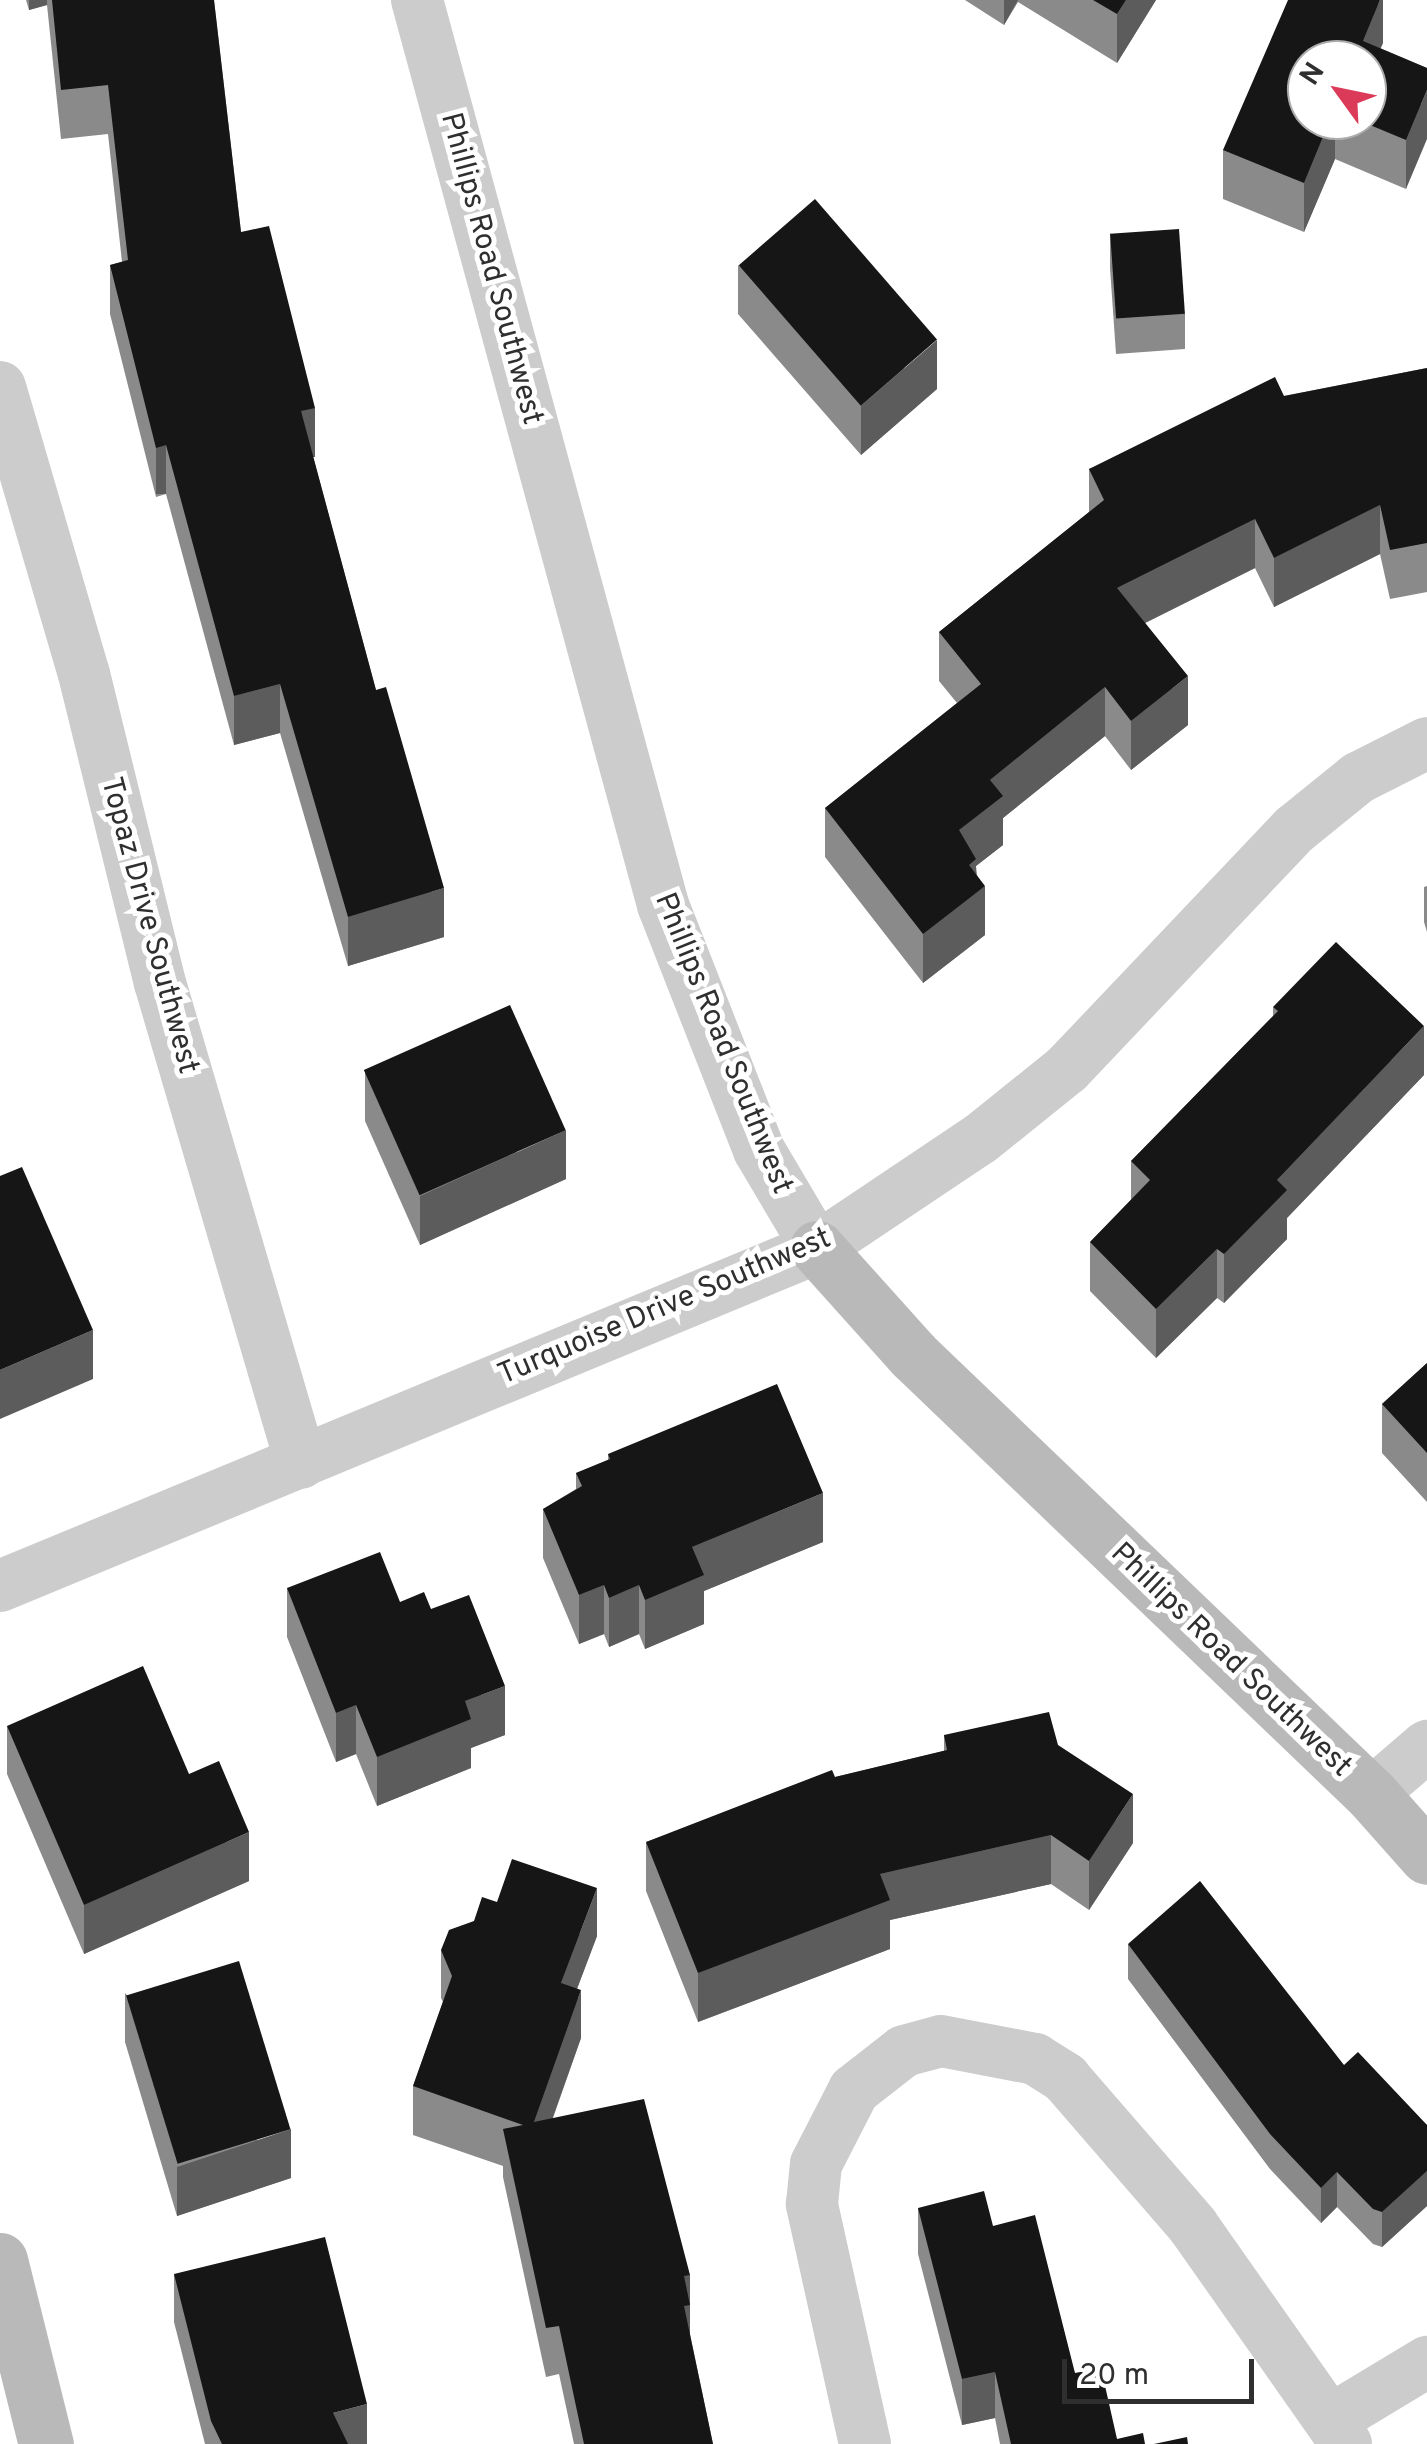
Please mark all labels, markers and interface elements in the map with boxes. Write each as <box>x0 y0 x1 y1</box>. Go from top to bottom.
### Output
north arrow <box>1287 40 1387 140</box>
text: N <box>1293 57 1334 93</box>
street label: Phillips Road Southwest <box>431 109 549 429</box>
street label: Topaz Drive Southwest <box>91 774 205 1078</box>
street label: Phillips Road Southwest <box>645 888 799 1200</box>
street label: Turquoise Drive Southwest <box>493 1222 837 1394</box>
street label: Phillips Road Southwest <box>1102 1536 1358 1786</box>
scale bar <box>1067 2339 1260 2401</box>
text: 20 m <box>1079 2358 1149 2395</box>

